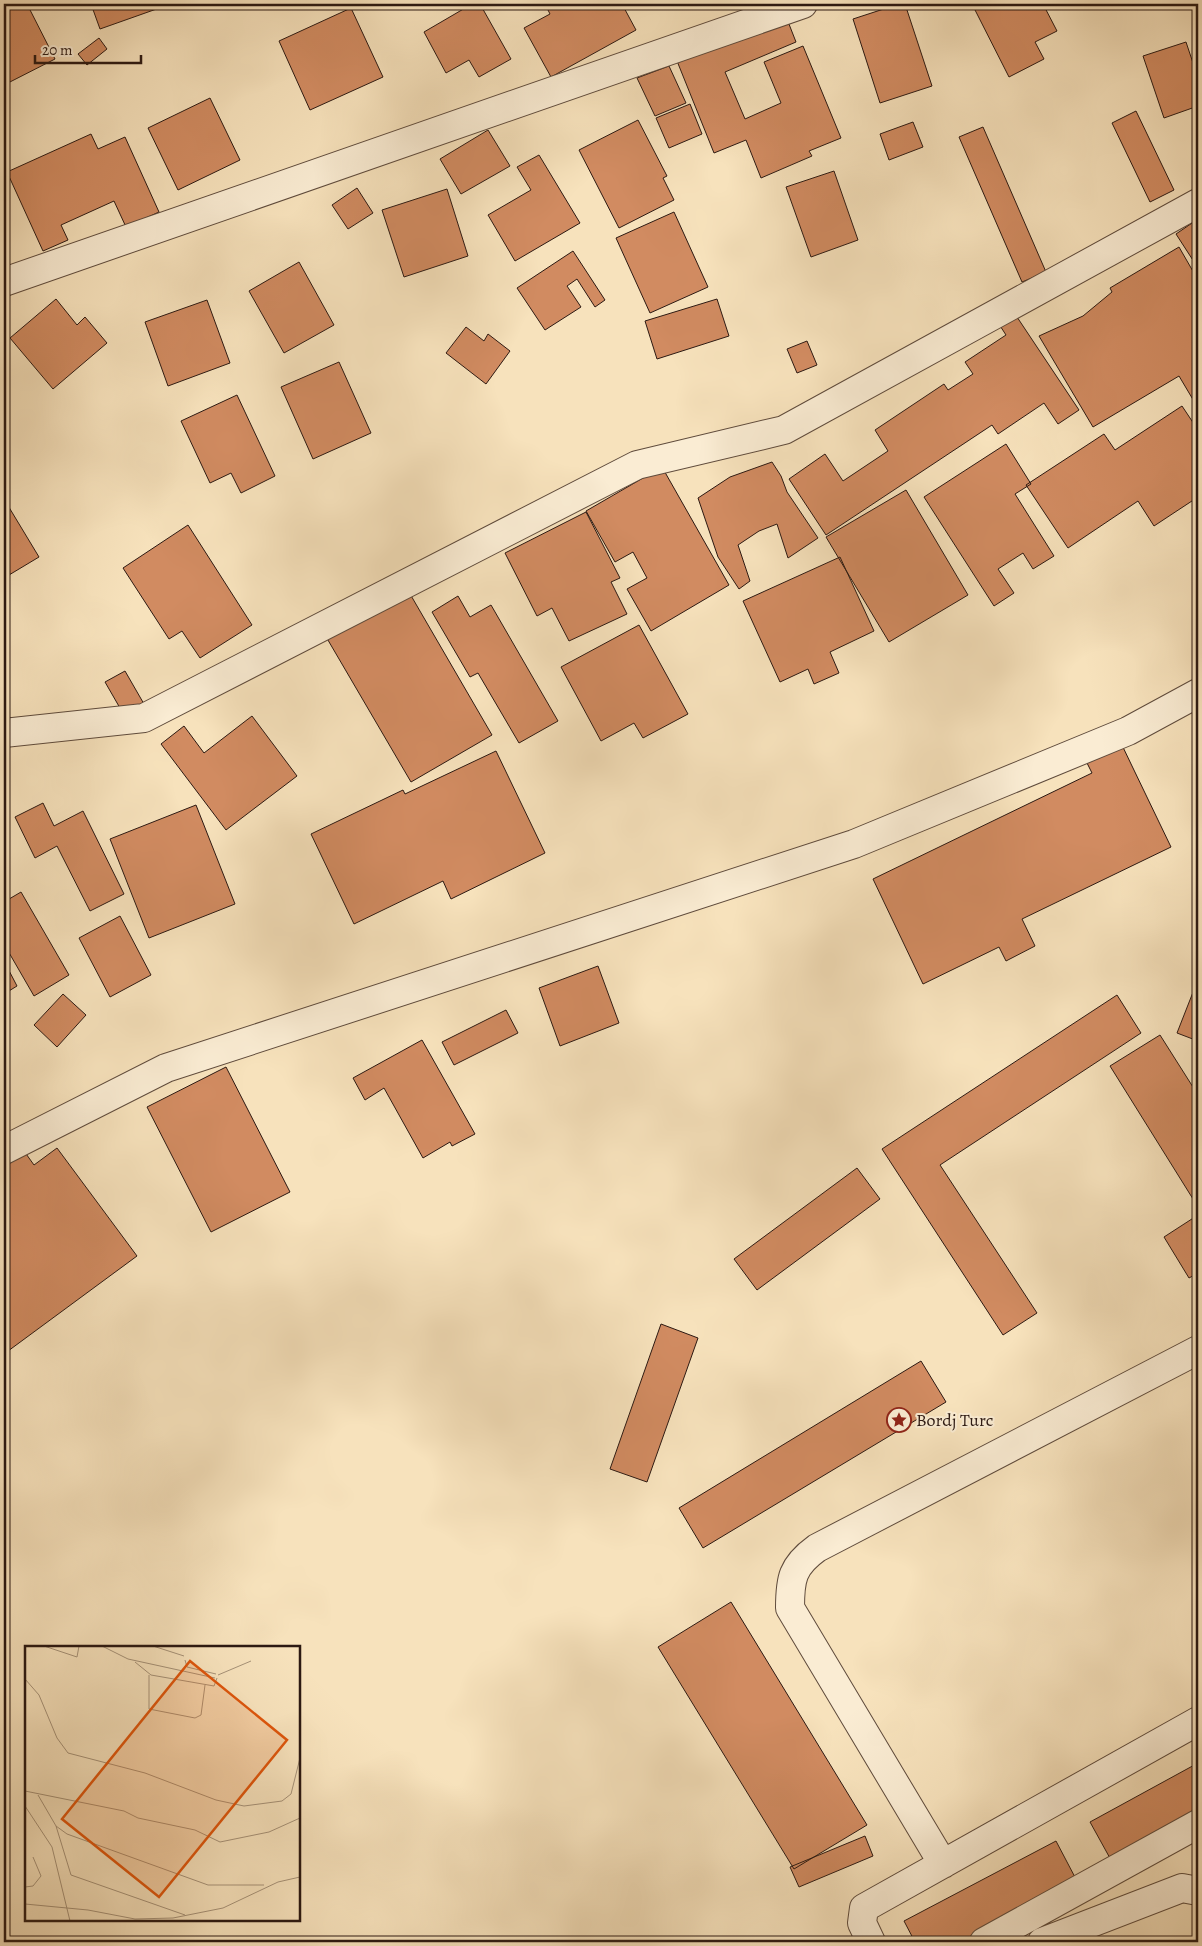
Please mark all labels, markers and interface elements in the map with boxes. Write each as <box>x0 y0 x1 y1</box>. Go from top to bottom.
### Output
scale bar <box>35 32 141 64</box>
text: 20 m <box>42 40 73 60</box>
place icon: Bordj Turc <box>886 1407 912 1433</box>
place label: Bordj Turc <box>916 1408 993 1432</box>
inset map <box>25 1646 300 1921</box>

